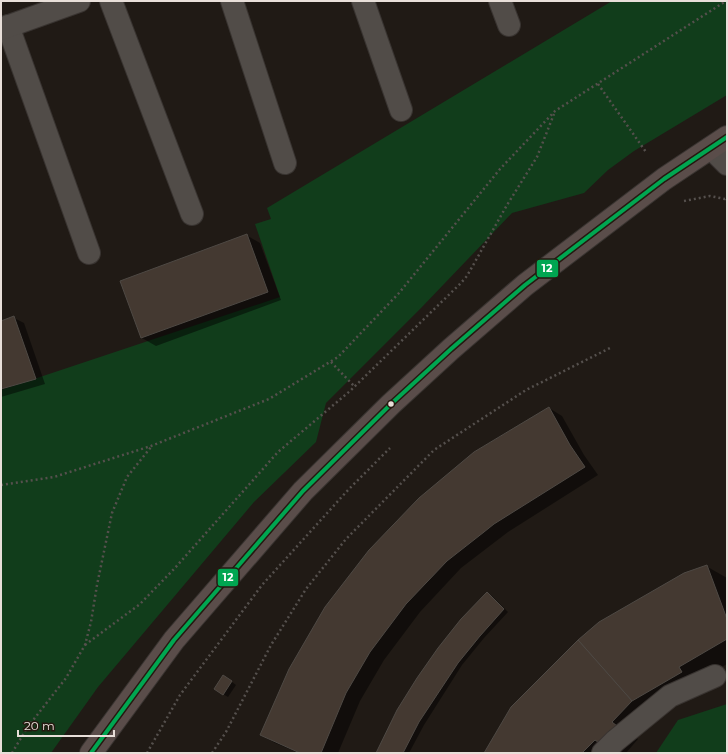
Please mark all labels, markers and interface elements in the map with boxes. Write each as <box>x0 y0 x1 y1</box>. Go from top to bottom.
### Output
line badge: 12 <box>536 259 559 278</box>
text: 12 <box>542 261 553 275</box>
unlabelled marker <box>386 399 396 409</box>
line badge: 12 <box>217 568 239 587</box>
text: 12 <box>223 570 234 584</box>
scale bar <box>18 712 114 738</box>
text: 20 m <box>24 718 55 733</box>

